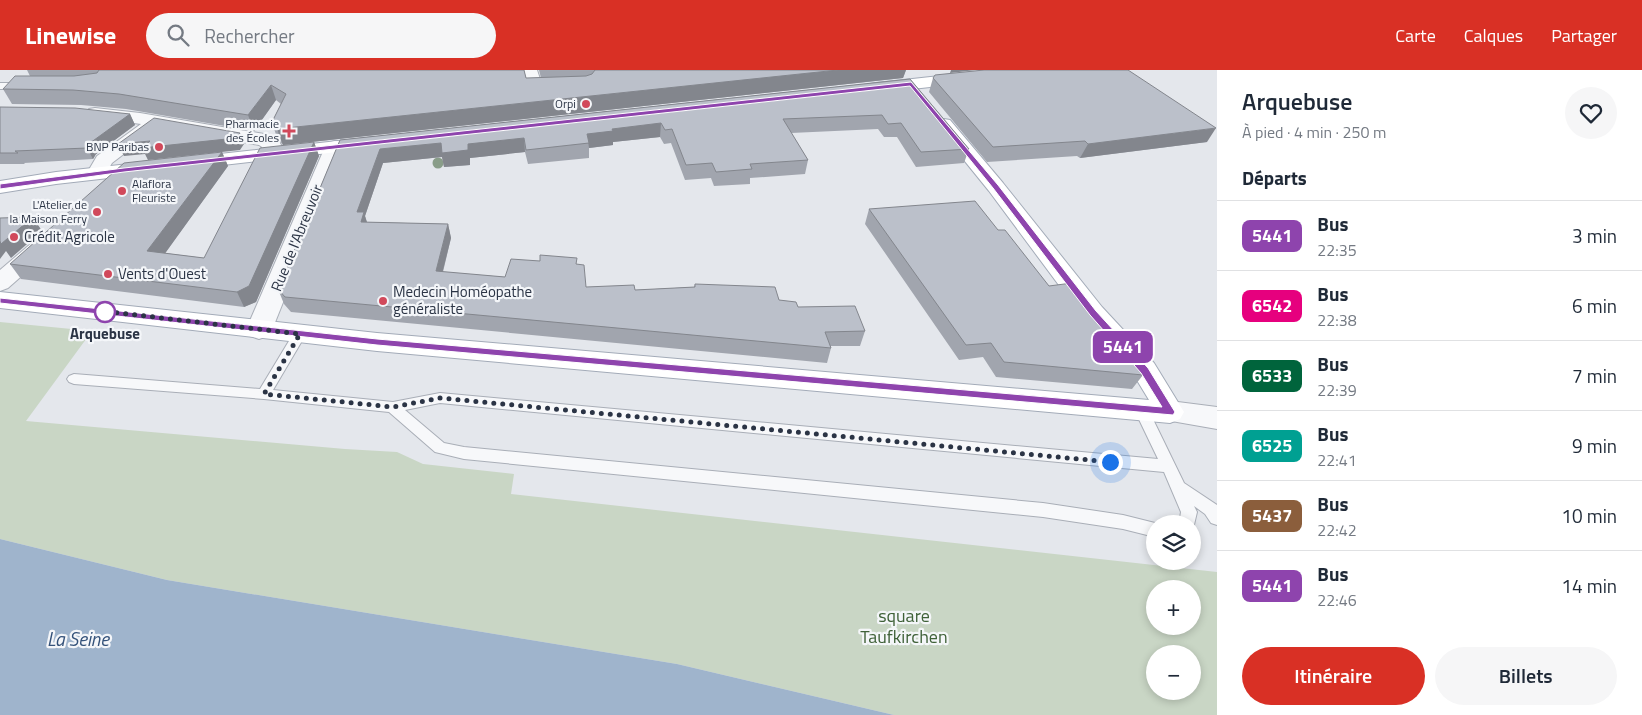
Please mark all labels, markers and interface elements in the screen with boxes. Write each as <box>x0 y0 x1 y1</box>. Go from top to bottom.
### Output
search box <box>146 13 496 58</box>
text: Linewise <box>25 17 116 53</box>
icon: search <box>164 21 192 49</box>
text: Rechercher <box>204 21 295 50</box>
text: Carte <box>1395 22 1436 49</box>
text: Calques <box>1464 22 1523 49</box>
text: Partager <box>1551 22 1617 49</box>
text: Arquebuse <box>1242 83 1352 119</box>
button: heart <box>1565 87 1617 139</box>
place label: Orpi <box>555 94 576 113</box>
marker: Orpi <box>580 98 592 110</box>
place label: Pharmacie des Écoles <box>225 114 279 147</box>
text: À pied · 4 min · 250 m <box>1242 120 1386 144</box>
marker: Pharmacie des Écoles <box>283 125 295 137</box>
place label: BNP Paribas <box>86 137 149 156</box>
marker: BNP Paribas <box>153 141 165 153</box>
text: Départs <box>1242 163 1307 192</box>
place label: Alaflora Fleuriste <box>132 174 176 207</box>
street label: Rue de l'Abreuvoir <box>265 181 328 295</box>
marker: Alaflora Fleuriste <box>116 185 128 197</box>
place label: L'Atelier de la Maison Ferry <box>10 195 87 228</box>
marker: L'Atelier de la Maison Ferry <box>91 206 103 218</box>
text: Bus <box>1317 209 1348 238</box>
text: 3 min <box>1572 221 1617 250</box>
text: 5441 <box>1252 222 1292 249</box>
place label: Crédit Agricole <box>24 225 115 248</box>
marker: Crédit Agricole <box>8 231 20 243</box>
text: 22:35 <box>1317 238 1357 262</box>
place label: Vents d'Ouest <box>118 262 207 285</box>
marker: Vents d'Ouest <box>102 268 114 280</box>
text: Bus <box>1317 279 1348 308</box>
place label: Medecin Homéopathe généraliste <box>393 280 532 320</box>
text: 6 min <box>1572 291 1617 320</box>
text: 6542 <box>1252 292 1292 319</box>
marker: Medecin Homéopathe généraliste <box>377 295 389 307</box>
marker: Arquebuse <box>94 301 116 323</box>
text: 22:38 <box>1317 308 1357 332</box>
place label: Arquebuse <box>70 322 140 345</box>
line badge: 5441 <box>1088 331 1158 363</box>
text: 5441 <box>1103 333 1143 360</box>
text: Bus <box>1317 349 1348 378</box>
text: 7 min <box>1572 361 1617 390</box>
text: 6533 <box>1252 362 1292 389</box>
text: 22:39 <box>1317 378 1357 402</box>
text: Bus <box>1317 419 1348 448</box>
text: 9 min <box>1572 431 1617 460</box>
text: 6525 <box>1252 432 1292 459</box>
text: 22:41 <box>1317 448 1357 472</box>
your location <box>1098 450 1123 475</box>
text: Bus <box>1317 489 1348 518</box>
text: 10 min <box>1561 501 1617 530</box>
text: 5437 <box>1252 502 1292 529</box>
map controls <box>1146 515 1201 700</box>
button: layers <box>1146 515 1201 570</box>
text: 22:42 <box>1317 518 1357 542</box>
text: Bus <box>1317 559 1348 588</box>
text: 14 min <box>1561 571 1617 600</box>
text: 5441 <box>1252 572 1292 599</box>
button: + <box>1146 580 1201 635</box>
text: 22:46 <box>1317 588 1357 612</box>
park label: square Taufkirchen <box>860 602 948 650</box>
water label: La Seine <box>47 624 110 653</box>
button: − <box>1146 645 1201 700</box>
button: Itinéraire <box>1242 647 1425 705</box>
button: Billets <box>1435 647 1617 705</box>

